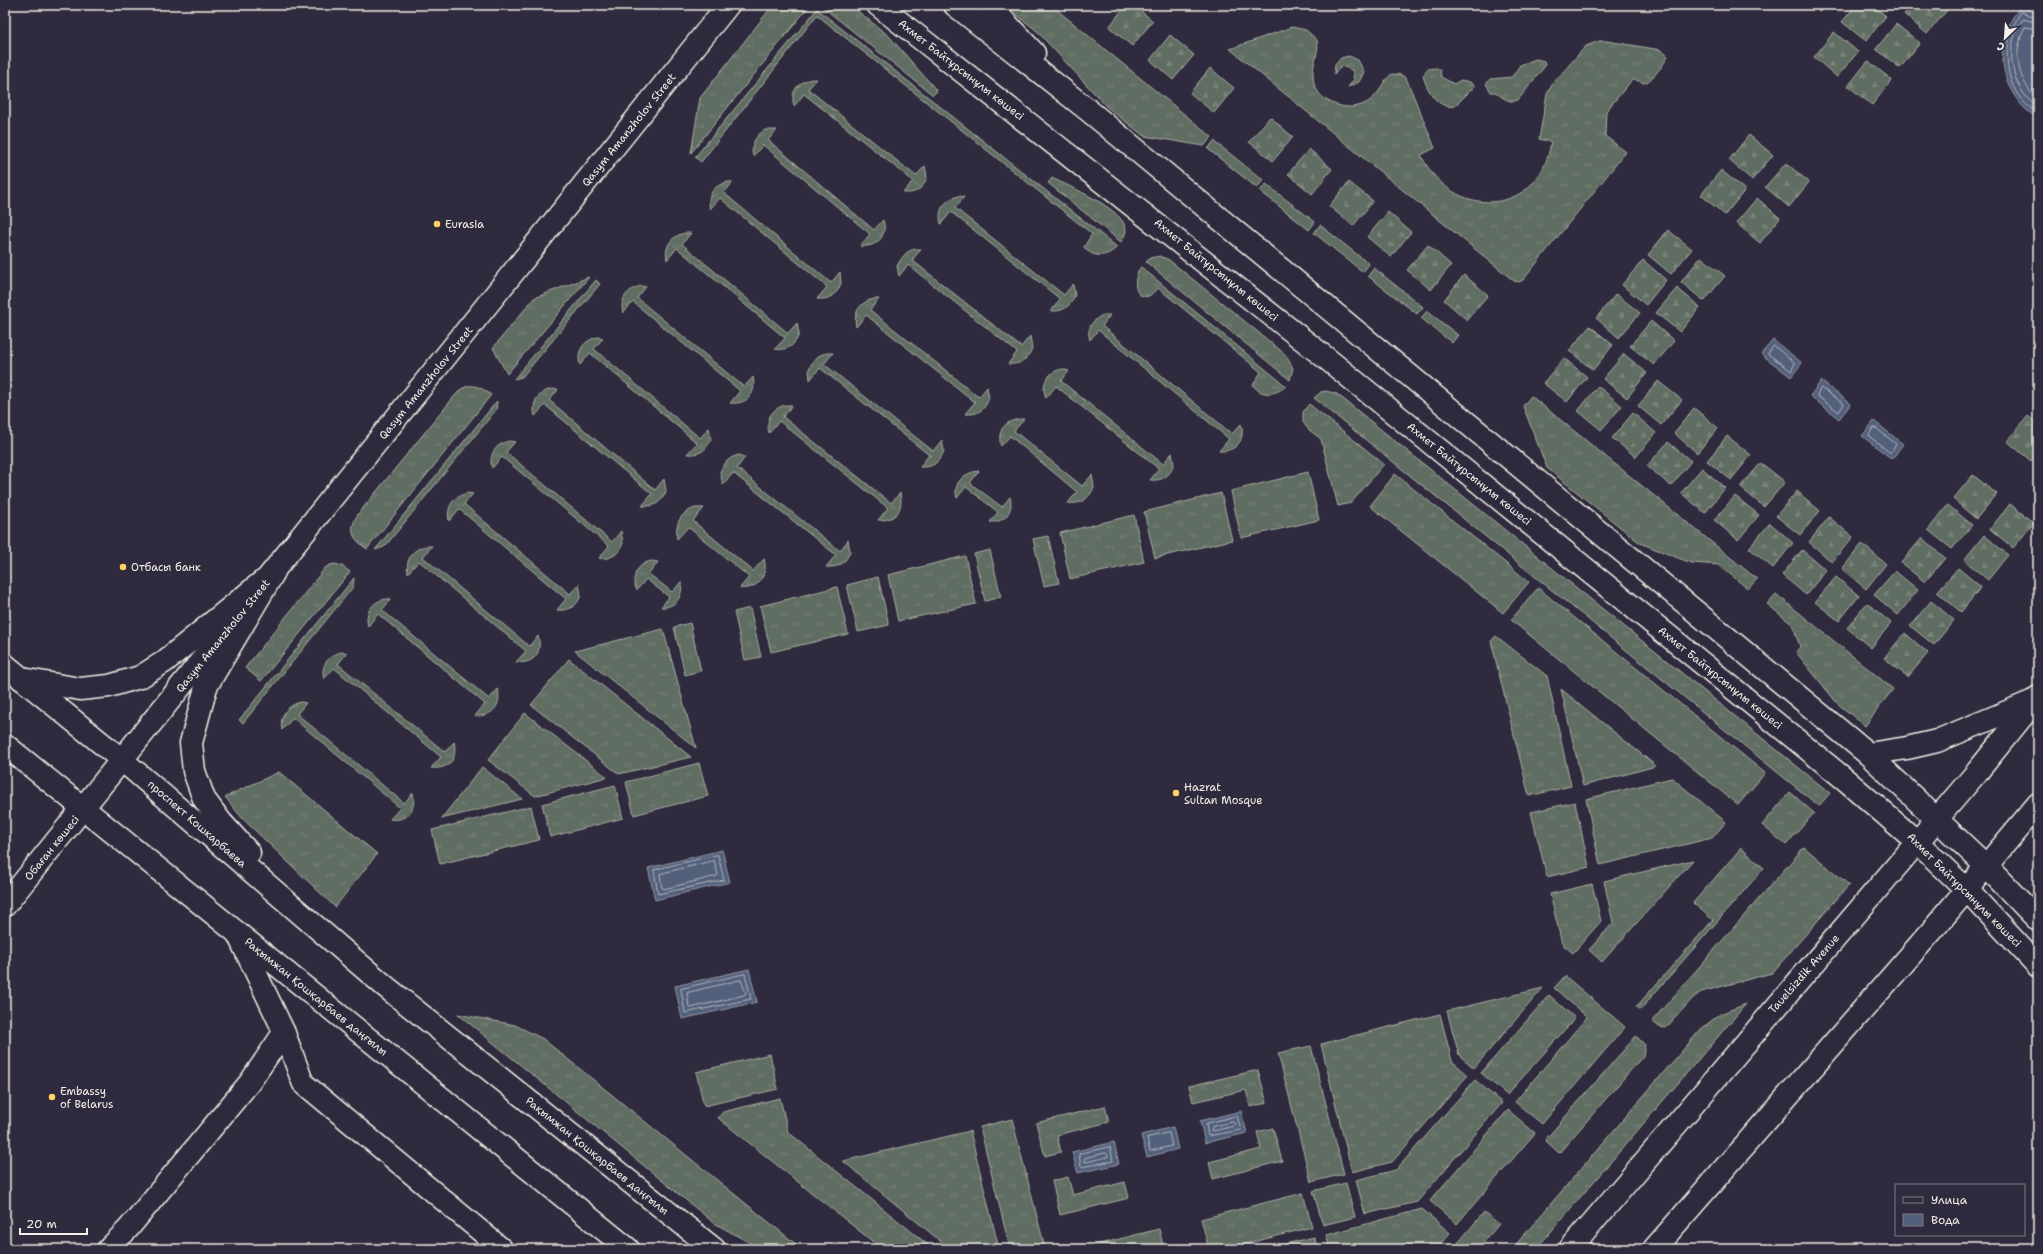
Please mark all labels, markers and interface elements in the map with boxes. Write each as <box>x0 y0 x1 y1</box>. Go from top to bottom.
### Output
street label: Ахмет Байтұрсынұлы көшесі <box>895 16 1027 124</box>
north arrow <box>1985 18 2025 58</box>
text: С <box>1995 38 2007 55</box>
street label: Qasym Amanzholov Street <box>579 70 680 190</box>
street label: Ахмет Байтұрсынұлы көшесі <box>1151 215 1281 325</box>
place label: Eurasia <box>445 217 484 232</box>
marker: Eurasia <box>432 219 442 229</box>
street label: Qasym Amanzholov Street <box>376 323 477 443</box>
street label: Ахмет Байтұрсынұлы көшесі <box>1404 419 1534 529</box>
place label: Отбасы банк <box>131 560 201 575</box>
marker: Отбасы банк <box>118 562 128 572</box>
street label: Qasym Amanzholov Street <box>173 576 274 696</box>
street label: Ахмет Байтұрсынұлы көшесі <box>1655 623 1785 733</box>
street label: проспект Кошкарбаева <box>144 777 250 871</box>
place label: Hazrat Sultan Mosque <box>1184 780 1263 808</box>
marker: Hazrat Sultan Mosque <box>1171 788 1181 798</box>
street label: Обаған көшесі <box>21 812 83 884</box>
street label: Ахмет Байтұрсынұлы көшесі <box>1904 830 2024 950</box>
street label: Tauelsizdik Avenue <box>1765 931 1843 1017</box>
street label: Рақымжан Қошқарбаев даңғылы <box>241 934 391 1060</box>
place label: Embassy of Belarus <box>60 1084 113 1112</box>
marker: Embassy of Belarus <box>47 1092 57 1102</box>
street label: Рақымжан Қошқарбаев даңғылы <box>522 1093 672 1219</box>
legend <box>1895 1184 2025 1236</box>
text: Улица <box>1931 1192 1968 1208</box>
scale bar <box>20 1210 87 1236</box>
text: Вода <box>1931 1212 1960 1228</box>
text: 20 m <box>26 1216 57 1232</box>

